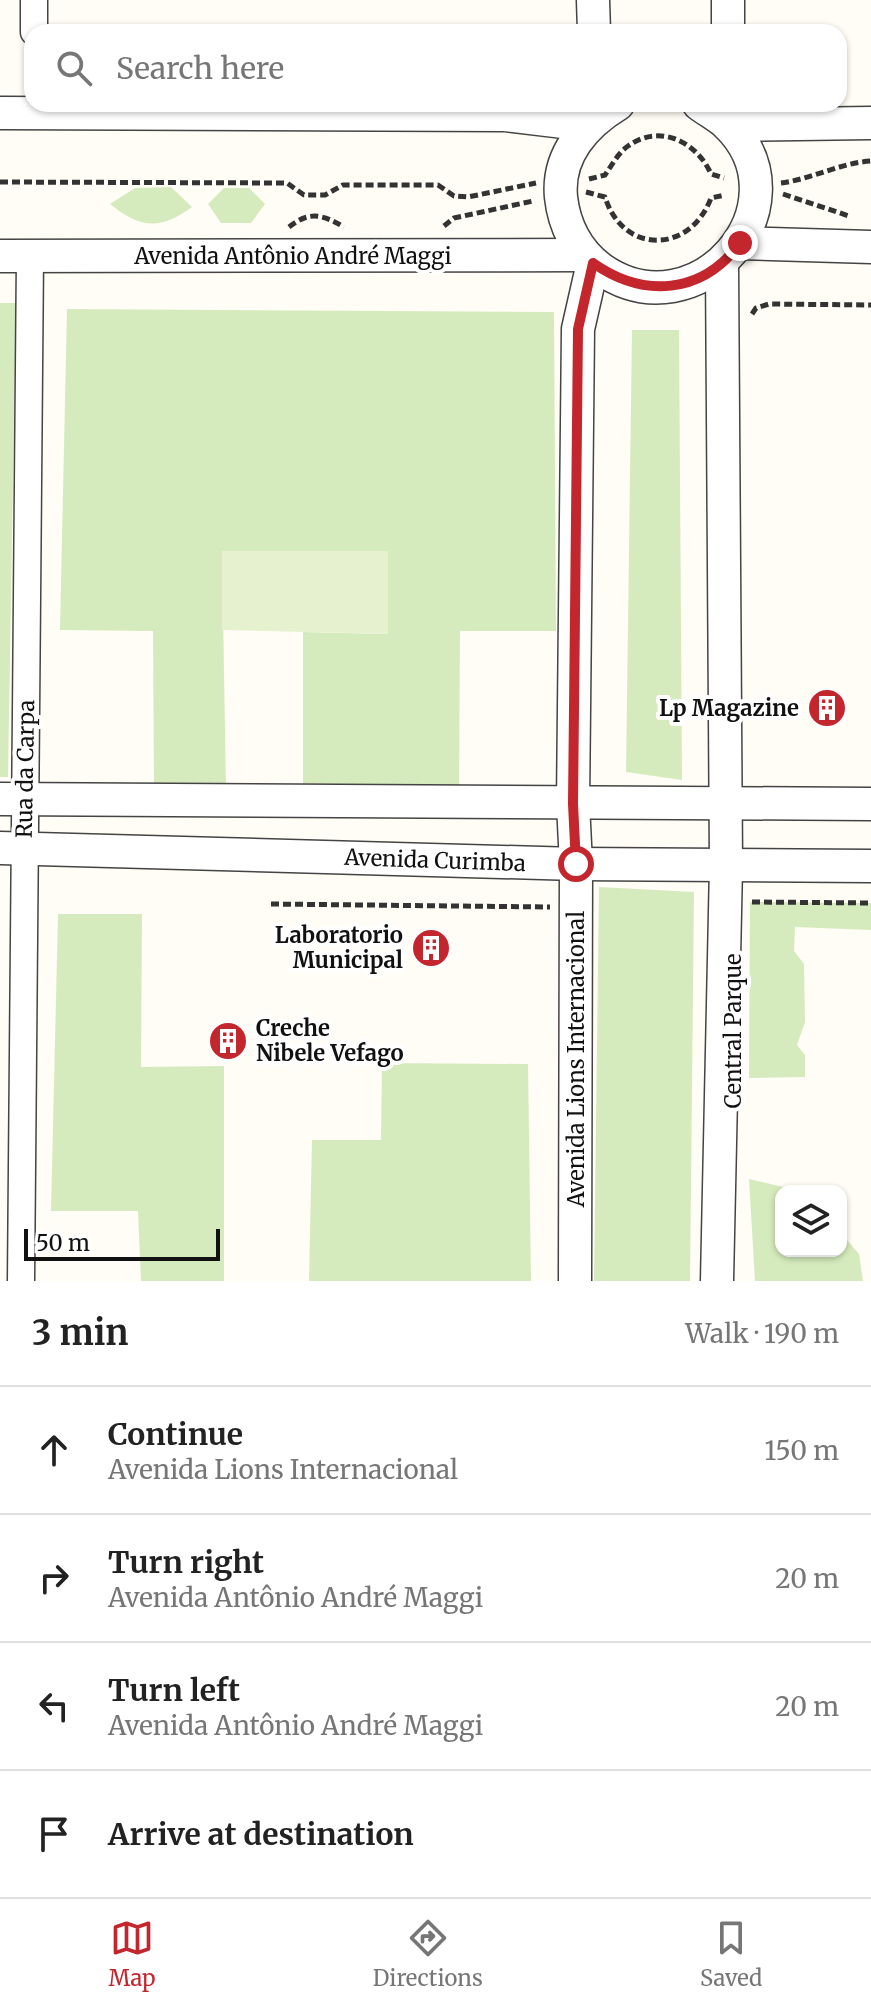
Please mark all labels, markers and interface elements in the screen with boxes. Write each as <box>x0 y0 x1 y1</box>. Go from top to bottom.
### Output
search box <box>24 24 847 112</box>
icon: search <box>52 46 96 90</box>
text: Search here <box>116 49 284 87</box>
route end <box>722 225 758 261</box>
street label: Avenida Antônio André Maggi <box>133 242 452 270</box>
building icon: Lp Magazine <box>806 687 848 729</box>
place label: Lp Magazine <box>659 694 799 722</box>
street label: Rua da Carpa <box>10 699 40 838</box>
street label: Avenida Curimba <box>343 843 526 877</box>
route start <box>558 846 594 882</box>
street label: Avenida Lions Internacional <box>562 911 590 1208</box>
place label: Laboratorio Municipal <box>275 921 403 974</box>
building icon: Laboratorio Municipal <box>410 927 452 969</box>
street label: Central Parque <box>719 953 747 1109</box>
place label: Creche Nibele Vefago <box>256 1014 404 1067</box>
building icon: Creche Nibele Vefago <box>207 1020 249 1062</box>
map controls <box>775 1185 847 1257</box>
button: layers <box>775 1185 847 1257</box>
scale bar <box>24 1225 220 1261</box>
text: 50 m <box>36 1229 90 1257</box>
text: 3 min <box>32 1312 128 1354</box>
text: Walk · 190 m <box>685 1317 839 1350</box>
text: Continue <box>108 1415 243 1453</box>
icon: ahead <box>32 1428 76 1472</box>
text: 150 m <box>765 1434 839 1467</box>
text: Avenida Lions Internacional <box>108 1453 458 1486</box>
text: Turn right <box>108 1543 264 1581</box>
icon: right <box>32 1556 76 1600</box>
text: 20 m <box>775 1562 839 1595</box>
text: Avenida Antônio André Maggi <box>108 1581 483 1614</box>
text: Turn left <box>108 1671 240 1709</box>
icon: left <box>32 1684 76 1728</box>
text: 20 m <box>775 1690 839 1723</box>
text: Avenida Antônio André Maggi <box>108 1709 483 1742</box>
icon: arrive <box>32 1812 76 1856</box>
text: Arrive at destination <box>108 1815 414 1853</box>
tab: Map <box>109 1916 156 1992</box>
tab: Directions <box>373 1916 483 1992</box>
tab: Saved <box>700 1916 762 1992</box>

